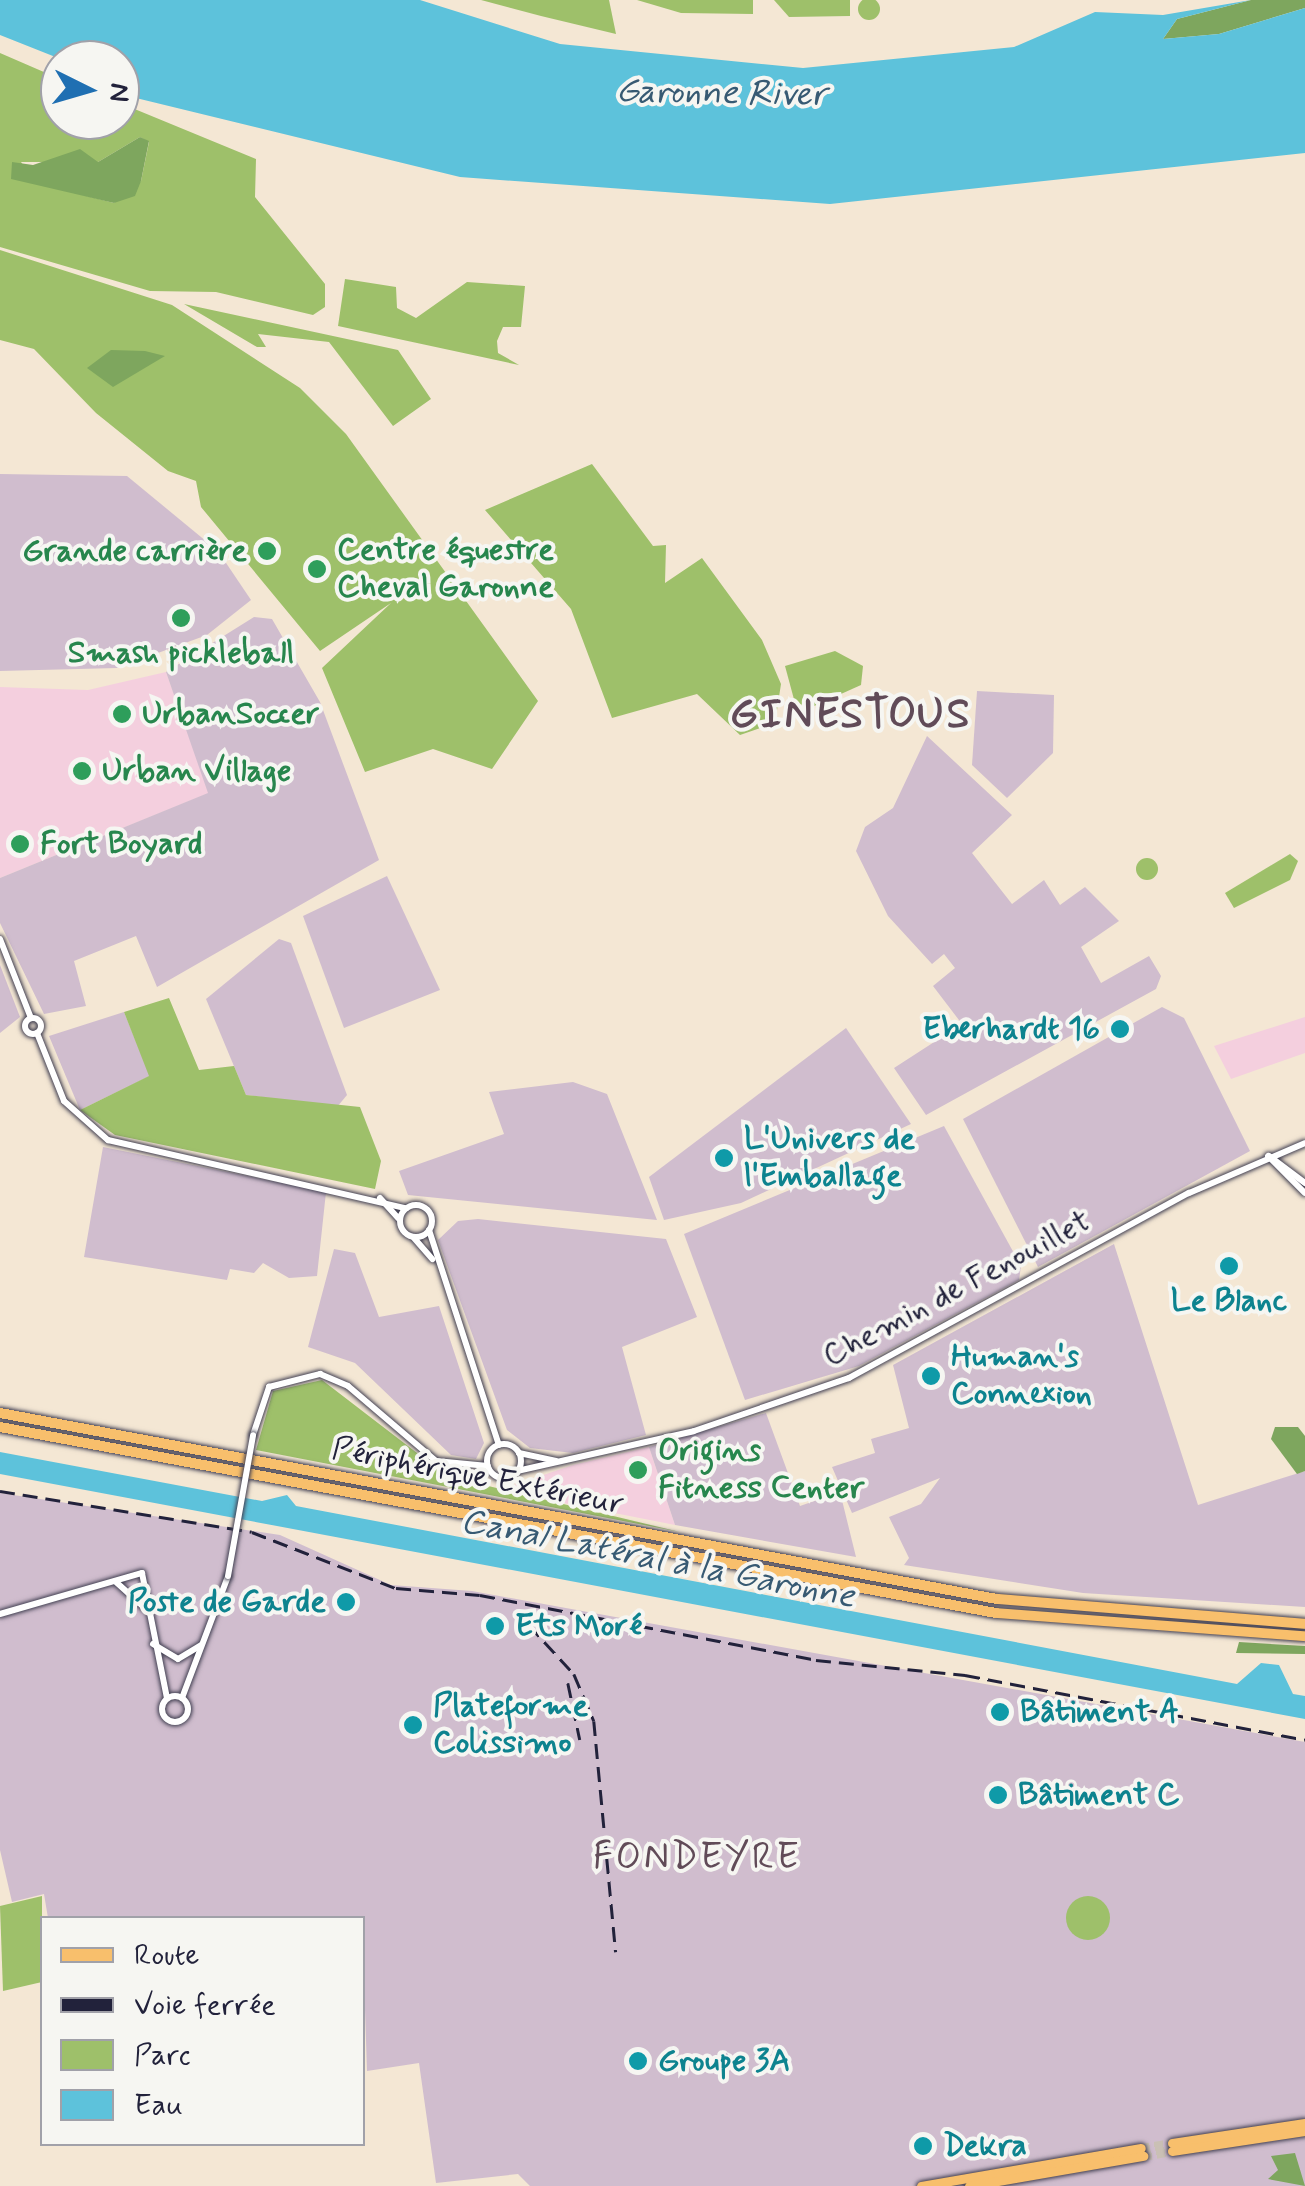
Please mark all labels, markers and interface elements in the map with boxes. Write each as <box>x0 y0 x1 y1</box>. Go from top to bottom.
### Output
north arrow <box>40 40 140 140</box>
water label: Garonne River <box>616 70 826 116</box>
text: N <box>99 82 138 103</box>
place label: Grande carrière <box>26 532 247 570</box>
place label: Centre équestre Cheval Garonne <box>337 532 554 607</box>
marker: Grande carrière <box>256 540 278 562</box>
marker: Centre équestre Cheval Garonne <box>306 558 328 580</box>
marker: Smash pickleball <box>170 607 192 629</box>
place label: Smash pickleball <box>68 634 294 672</box>
district label: GINESTOUS <box>728 691 974 741</box>
place label: UrbanSoccer <box>142 695 319 733</box>
marker: UrbanSoccer <box>111 703 133 725</box>
place label: Urban Village <box>102 752 291 790</box>
marker: Urban Village <box>71 760 93 782</box>
place label: Fort Boyard <box>40 825 202 863</box>
marker: Fort Boyard <box>9 833 31 855</box>
place label: Eberhardt 16 <box>922 1010 1100 1048</box>
marker: Eberhardt 16 <box>1109 1018 1131 1040</box>
place label: L'Univers de l'Emballage <box>744 1121 914 1196</box>
marker: L'Univers de l'Emballage <box>713 1147 735 1169</box>
street label: Chemin de Fenouillet <box>817 1203 1097 1375</box>
marker: Le Blanc <box>1218 1255 1240 1277</box>
place label: Le Blanc <box>1166 1282 1292 1320</box>
place label: Human's Connexion <box>951 1339 1092 1414</box>
marker: Human's Connexion <box>920 1365 942 1387</box>
street label: Périphérique Extérieur <box>329 1430 627 1524</box>
place label: Origins Fitness Center <box>658 1433 870 1508</box>
marker: Origins Fitness Center <box>627 1459 649 1481</box>
water label: Canal Latéral à la Garonne <box>459 1501 857 1617</box>
place label: Poste de Garde <box>132 1583 326 1621</box>
marker: Poste de Garde <box>335 1591 357 1613</box>
place label: Ets Moré <box>515 1607 644 1645</box>
marker: Ets Moré <box>484 1615 506 1637</box>
place label: Plateforme Colissimo <box>433 1688 588 1763</box>
place label: Bâtiment A <box>1020 1693 1180 1731</box>
marker: Bâtiment A <box>989 1701 1011 1723</box>
marker: Plateforme Colissimo <box>402 1714 424 1736</box>
place label: Bâtiment C <box>1018 1776 1179 1814</box>
marker: Bâtiment C <box>987 1784 1009 1806</box>
district label: FONDEYRE <box>590 1835 804 1881</box>
legend <box>40 1916 365 2146</box>
text: Route <box>134 1936 199 1975</box>
text: Voie ferrée <box>134 1986 276 2025</box>
text: Parc <box>134 2036 191 2075</box>
place label: Groupe 3A <box>658 2042 790 2080</box>
marker: Groupe 3A <box>627 2050 649 2072</box>
text: Eau <box>134 2086 183 2125</box>
place label: Dekra <box>943 2127 1027 2165</box>
marker: Dekra <box>912 2135 934 2157</box>

